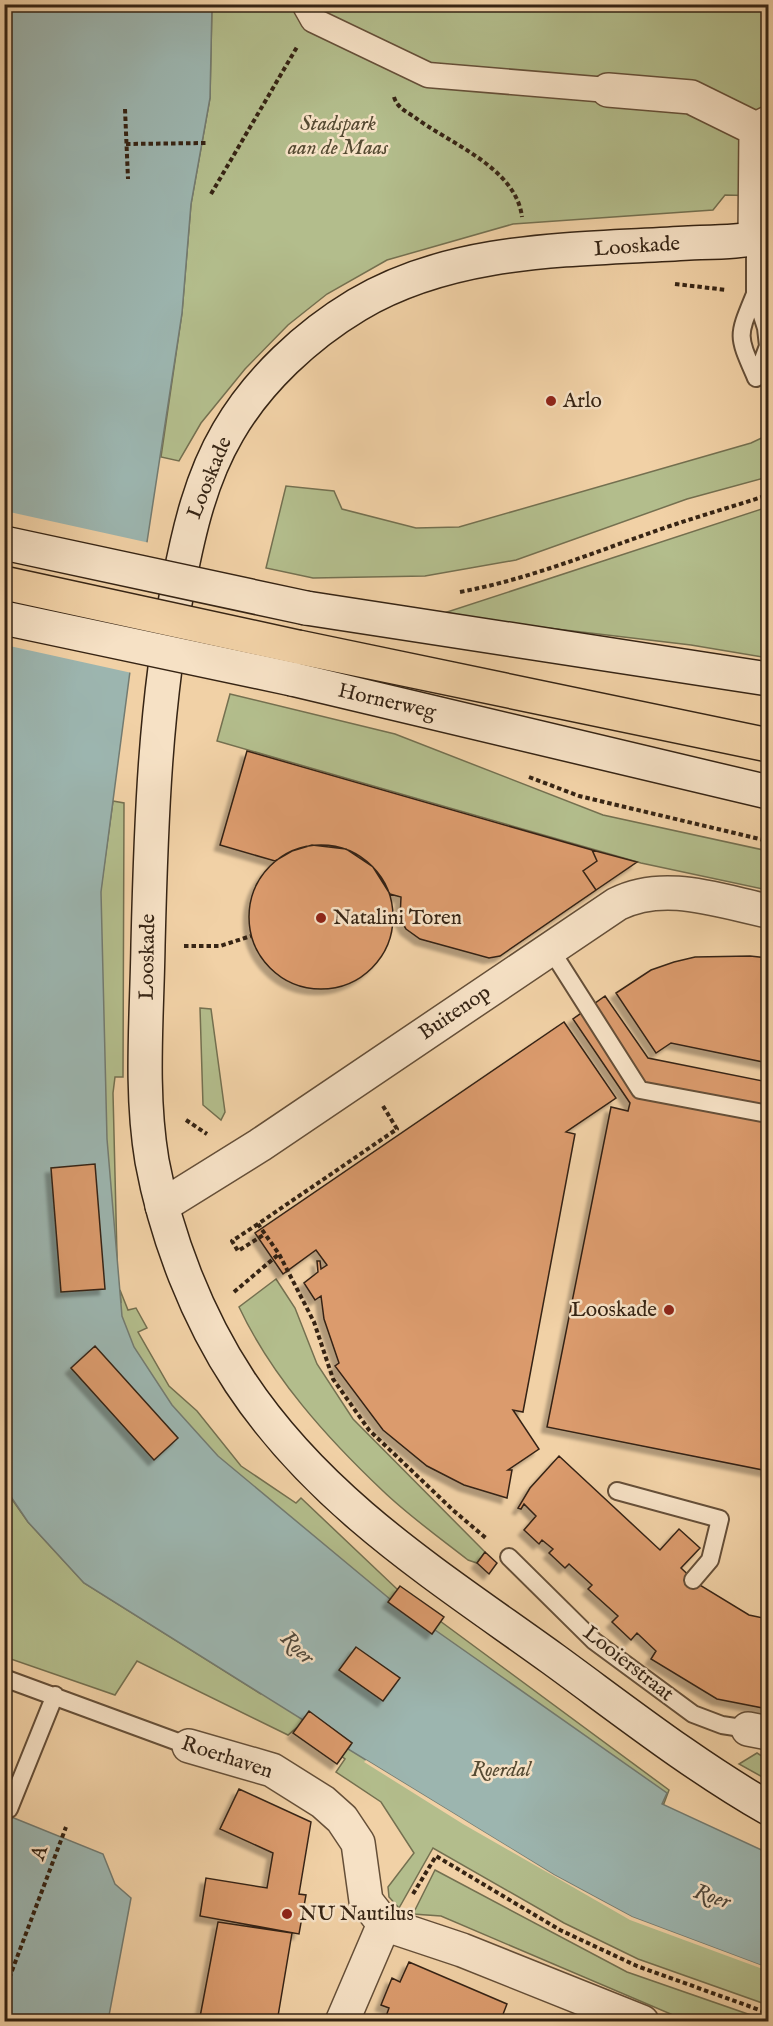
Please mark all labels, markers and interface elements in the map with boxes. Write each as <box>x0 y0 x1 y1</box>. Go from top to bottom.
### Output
park label: Stadspark aan de Maas <box>287 111 389 162</box>
street label: Looskade <box>593 230 681 263</box>
place label: Arlo <box>562 388 602 415</box>
marker: Arlo <box>544 394 558 408</box>
street label: Looskade <box>181 433 239 523</box>
street label: Hornerweg <box>335 678 439 727</box>
place label: Natalini Toren <box>333 905 462 932</box>
marker: Natalini Toren <box>314 911 328 925</box>
street label: Looskade <box>134 913 162 1000</box>
street label: Buitenop <box>414 979 496 1047</box>
place label: Looskade <box>571 1297 657 1324</box>
marker: Looskade <box>662 1303 676 1317</box>
street label: Looierstraat <box>577 1620 679 1708</box>
water label: Roer <box>274 1625 321 1672</box>
street label: Roerhaven <box>178 1731 276 1785</box>
park label: Roerdal <box>471 1757 533 1784</box>
street label: A <box>25 1841 55 1865</box>
water label: Roer <box>690 1878 736 1917</box>
place label: NU Nautilus <box>299 1901 414 1928</box>
marker: NU Nautilus <box>280 1907 294 1921</box>

